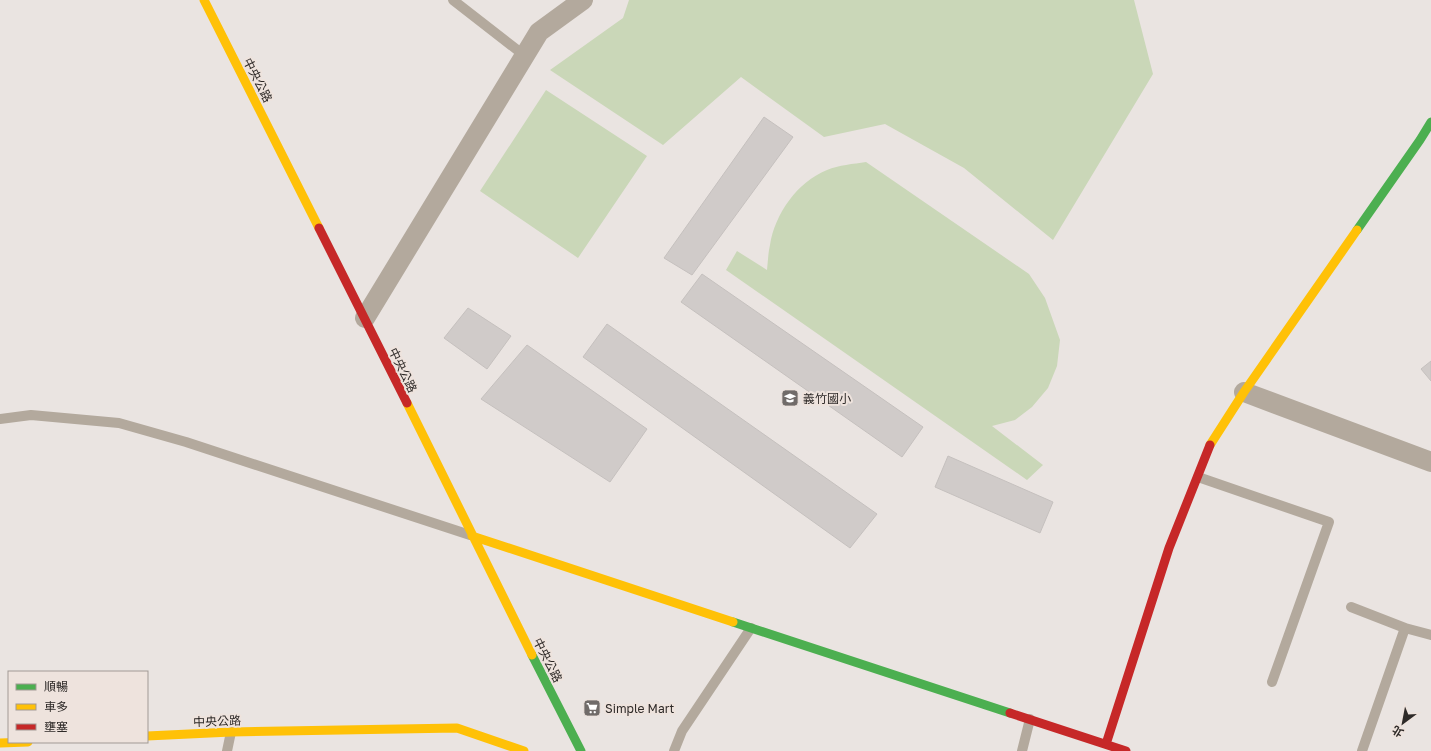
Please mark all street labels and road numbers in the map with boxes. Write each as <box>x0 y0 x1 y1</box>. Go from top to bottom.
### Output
street label: 中央公路 <box>240 55 276 105</box>
street label: 中央公路 <box>386 345 420 395</box>
street label: 中央公路 <box>530 635 566 685</box>
street label: 中央公路 <box>193 713 241 729</box>

